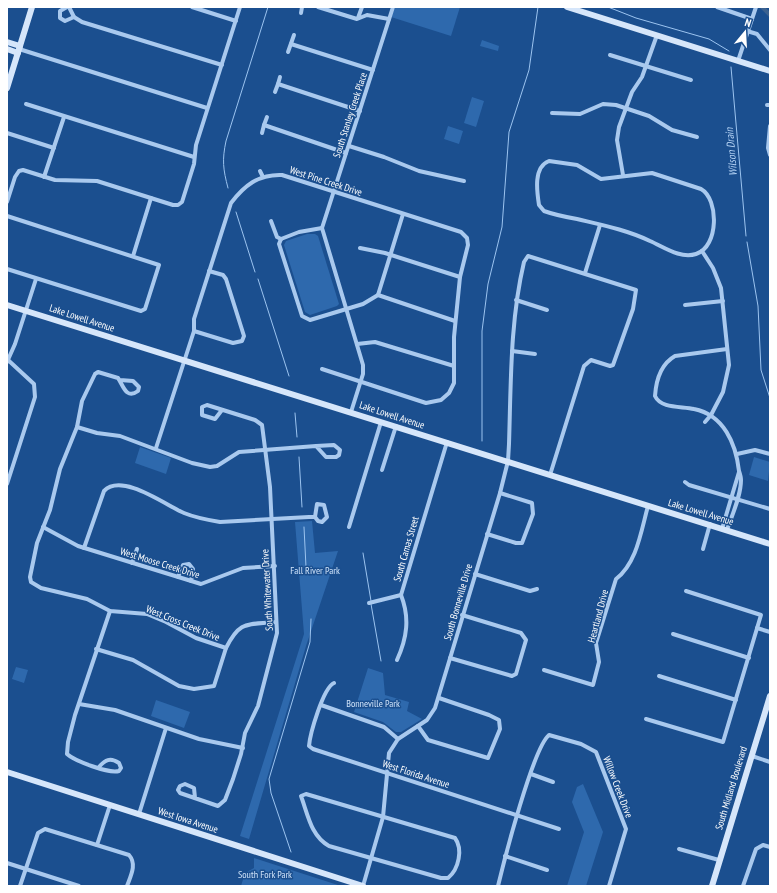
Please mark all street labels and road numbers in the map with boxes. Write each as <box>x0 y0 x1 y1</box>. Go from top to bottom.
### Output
street label: South Stanley Creek Place <box>330 71 370 159</box>
street label: West Pine Creek Drive <box>288 163 364 199</box>
street label: Lake Lowell Avenue <box>48 301 116 335</box>
street label: Lake Lowell Avenue <box>358 398 426 432</box>
street label: Lake Lowell Avenue <box>667 496 735 528</box>
street label: South Camas Street <box>390 515 422 583</box>
street label: West Moose Creek Drive <box>119 545 201 581</box>
street label: South Whitewater Drive <box>258 549 276 631</box>
street label: South Bonneville Drive <box>441 562 475 642</box>
street label: Heartland Drive <box>585 588 611 644</box>
street label: West Cross Creek Drive <box>144 602 222 644</box>
street label: South Midland Boulevard <box>712 745 750 831</box>
street label: Willow Creek Drive <box>600 754 636 820</box>
street label: West Florida Avenue <box>381 757 451 791</box>
street label: West Iowa Avenue <box>156 804 220 836</box>

